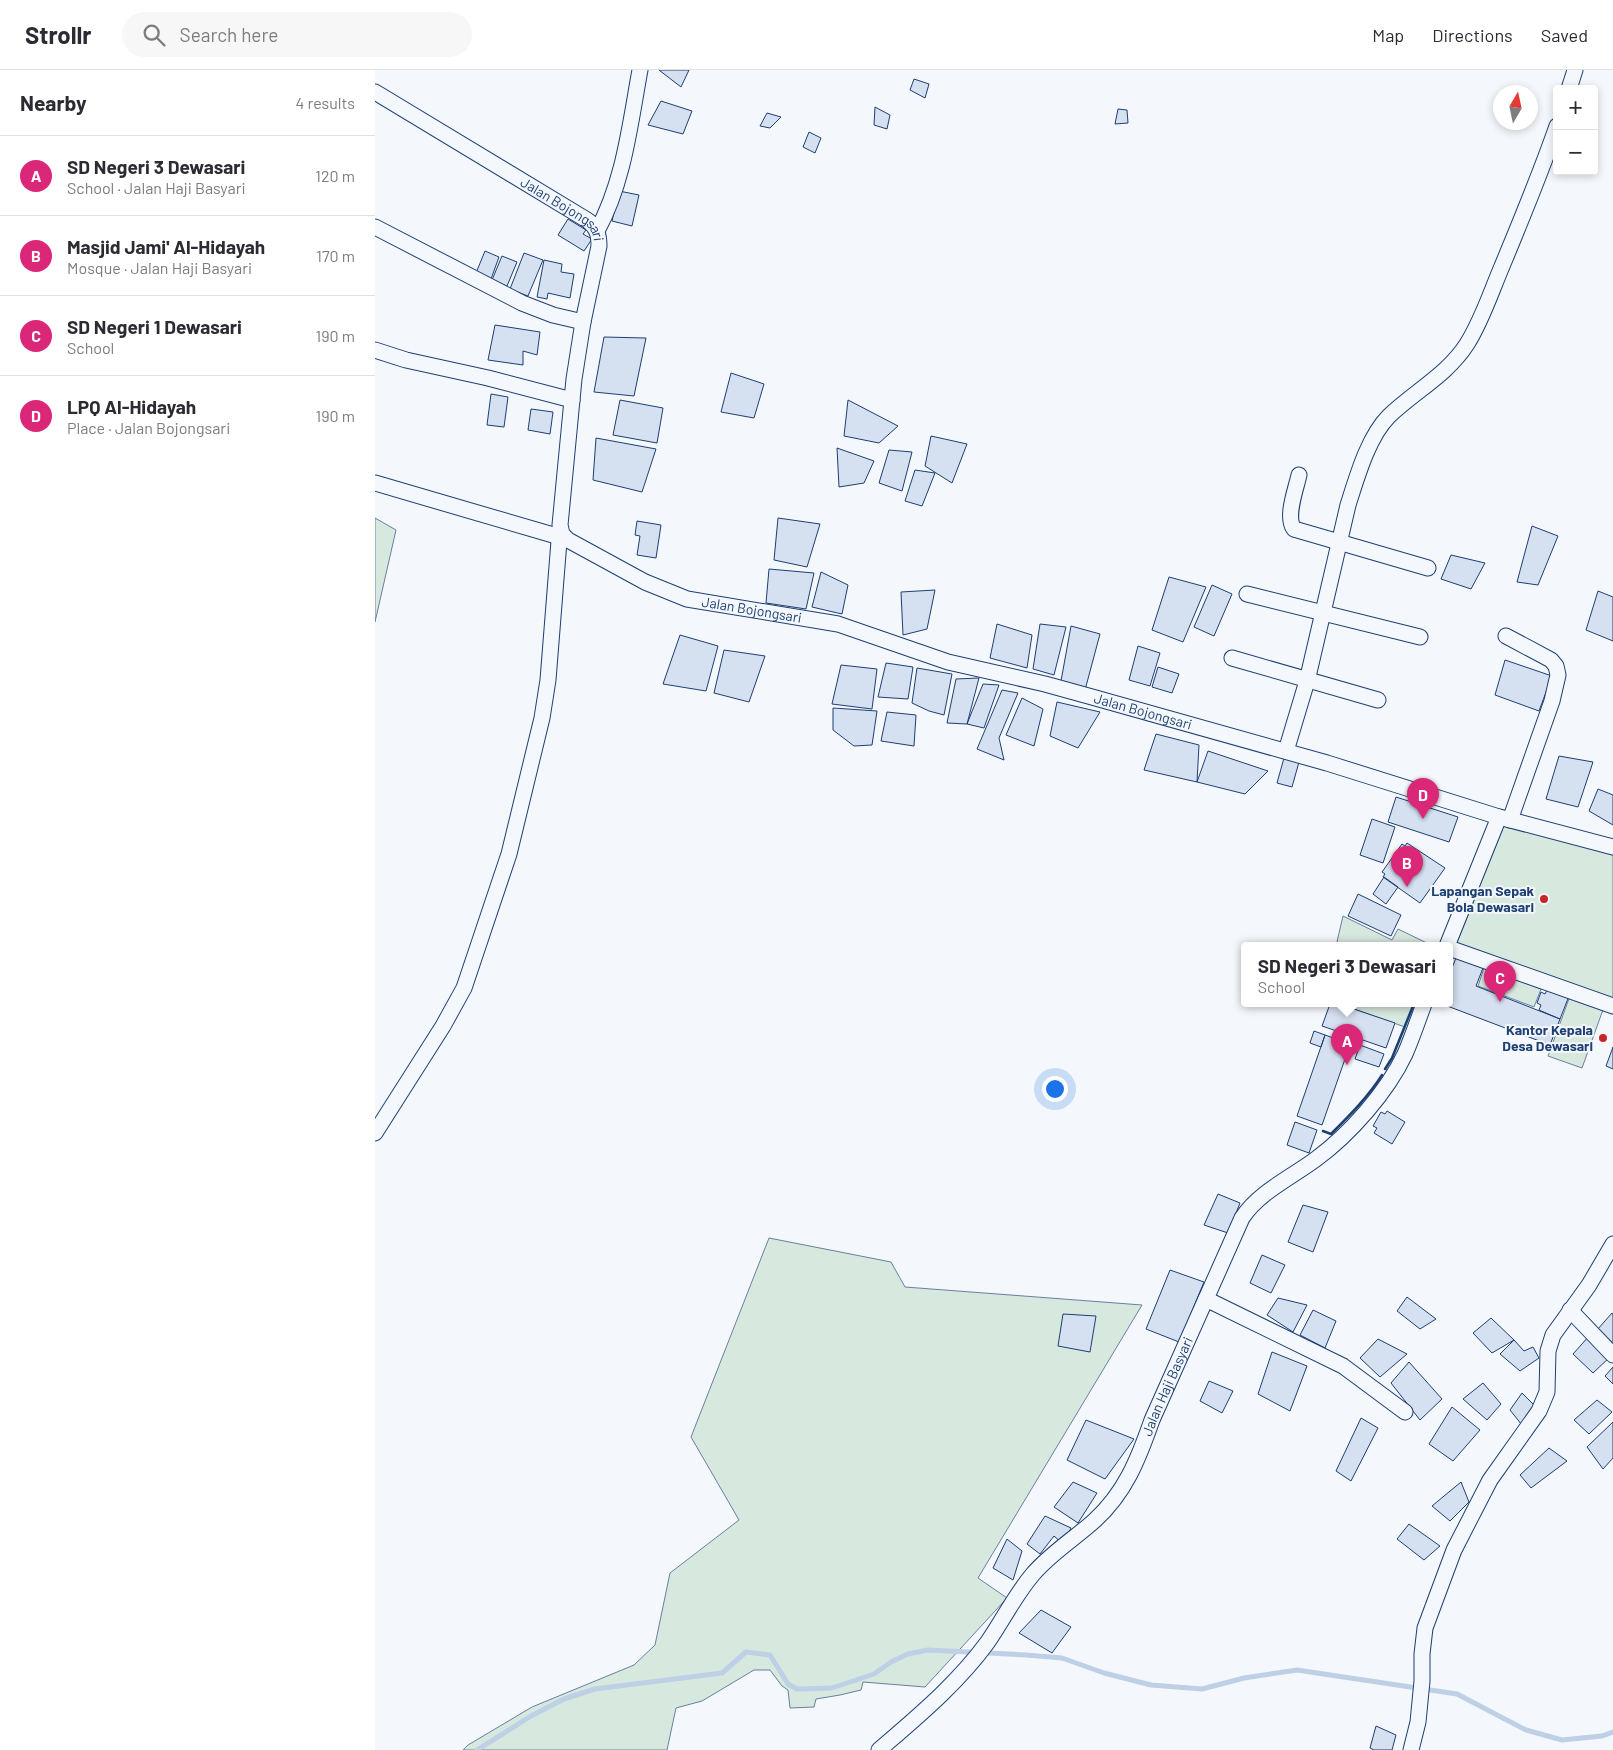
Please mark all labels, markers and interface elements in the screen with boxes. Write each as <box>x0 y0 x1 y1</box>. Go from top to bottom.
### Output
search box <box>122 12 472 57</box>
text: Strollr <box>25 20 92 49</box>
icon: search <box>140 21 168 49</box>
text: Search here <box>180 23 278 46</box>
text: Map <box>1372 24 1404 46</box>
text: Directions <box>1432 24 1513 46</box>
text: Saved <box>1541 24 1588 46</box>
north arrow <box>1493 85 1538 130</box>
map controls <box>1553 85 1598 175</box>
button: + <box>1553 85 1598 130</box>
text: Nearby <box>20 90 86 115</box>
text: 4 results <box>295 93 355 112</box>
button: − <box>1553 130 1598 175</box>
text: SD Negeri 3 Dewasari <box>67 155 245 178</box>
text: A <box>31 166 41 185</box>
text: 120 m <box>315 166 355 185</box>
street label: Jalan Bojongsari <box>518 173 608 242</box>
text: School · Jalan Haji Basyari <box>67 178 246 197</box>
text: Masjid Jami' Al-Hidayah <box>67 235 265 258</box>
text: B <box>31 246 41 265</box>
text: 170 m <box>316 246 355 265</box>
text: Mosque · Jalan Haji Basyari <box>67 258 252 277</box>
text: SD Negeri 1 Dewasari <box>67 315 242 338</box>
text: C <box>31 326 41 345</box>
text: 190 m <box>316 326 355 345</box>
text: School <box>67 338 114 357</box>
text: LPQ Al-Hidayah <box>67 395 196 418</box>
text: D <box>31 406 41 425</box>
text: 190 m <box>316 406 355 425</box>
text: Place · Jalan Bojongsari <box>67 418 230 437</box>
street label: Jalan Bojongsari <box>701 593 803 626</box>
street label: Jalan Bojongsari <box>1092 689 1194 733</box>
pin: D <box>1407 778 1439 819</box>
pin: B <box>1391 846 1423 887</box>
place label: Lapangan Sepak Bola Dewasari <box>1431 882 1535 915</box>
marker: Lapangan Sepak Bola Dewasari <box>1538 893 1550 905</box>
popup <box>1241 942 1453 1007</box>
text: SD Negeri 3 Dewasari <box>1258 954 1436 977</box>
pin: C <box>1484 961 1516 1002</box>
text: School <box>1258 977 1305 996</box>
place label: Kantor Kepala Desa Dewasari <box>1502 1021 1593 1054</box>
pin: A <box>1331 1024 1363 1065</box>
marker: Kantor Kepala Desa Dewasari <box>1597 1032 1609 1044</box>
your location <box>1042 1076 1068 1102</box>
street label: Jalan Haji Basyari <box>1138 1334 1196 1438</box>

